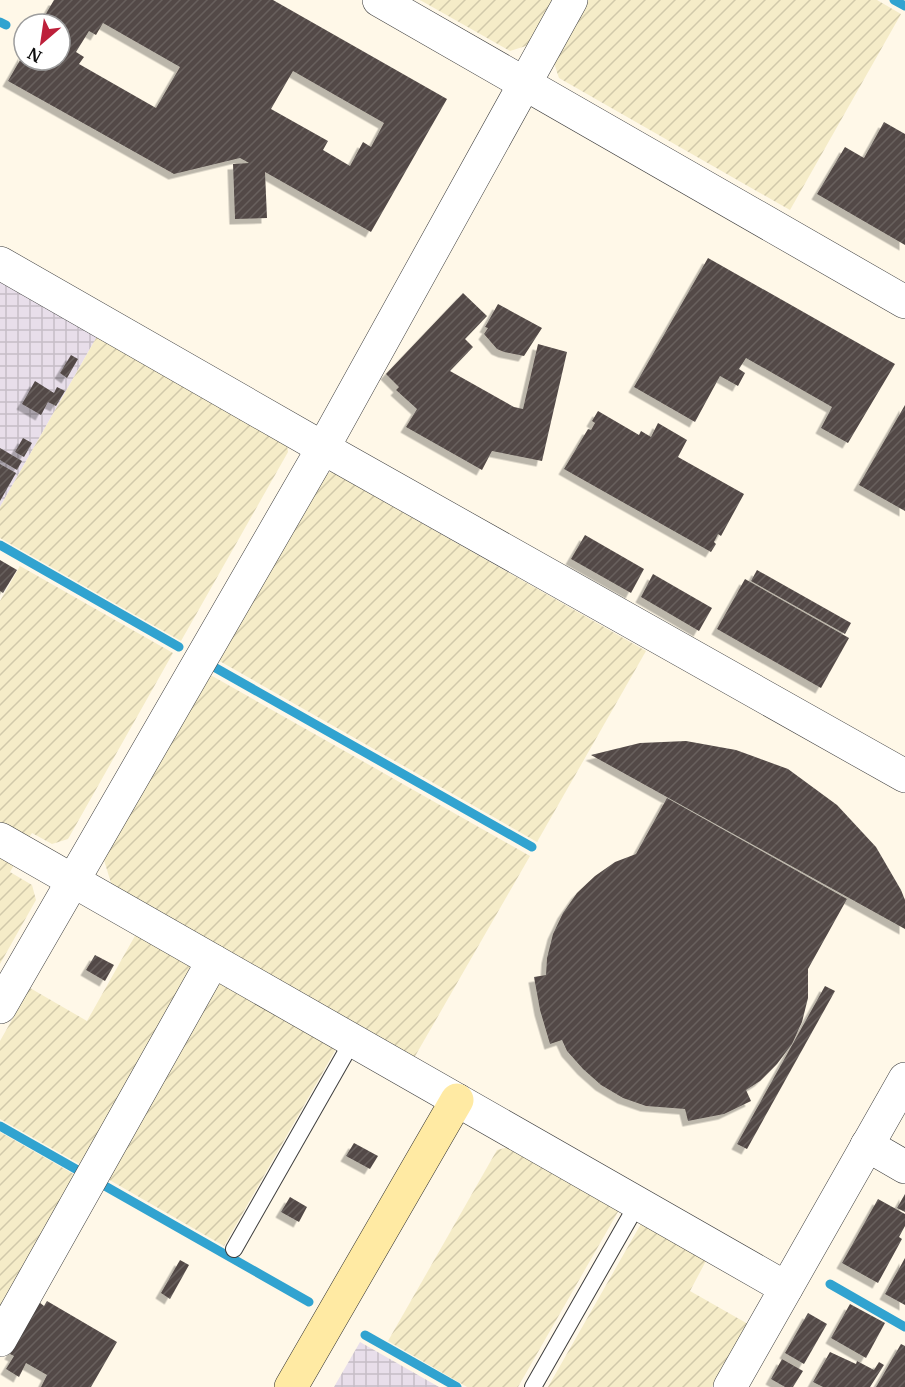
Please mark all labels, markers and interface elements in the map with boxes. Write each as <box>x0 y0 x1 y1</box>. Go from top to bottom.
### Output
north arrow <box>12 12 72 72</box>
text: N <box>24 43 45 67</box>

